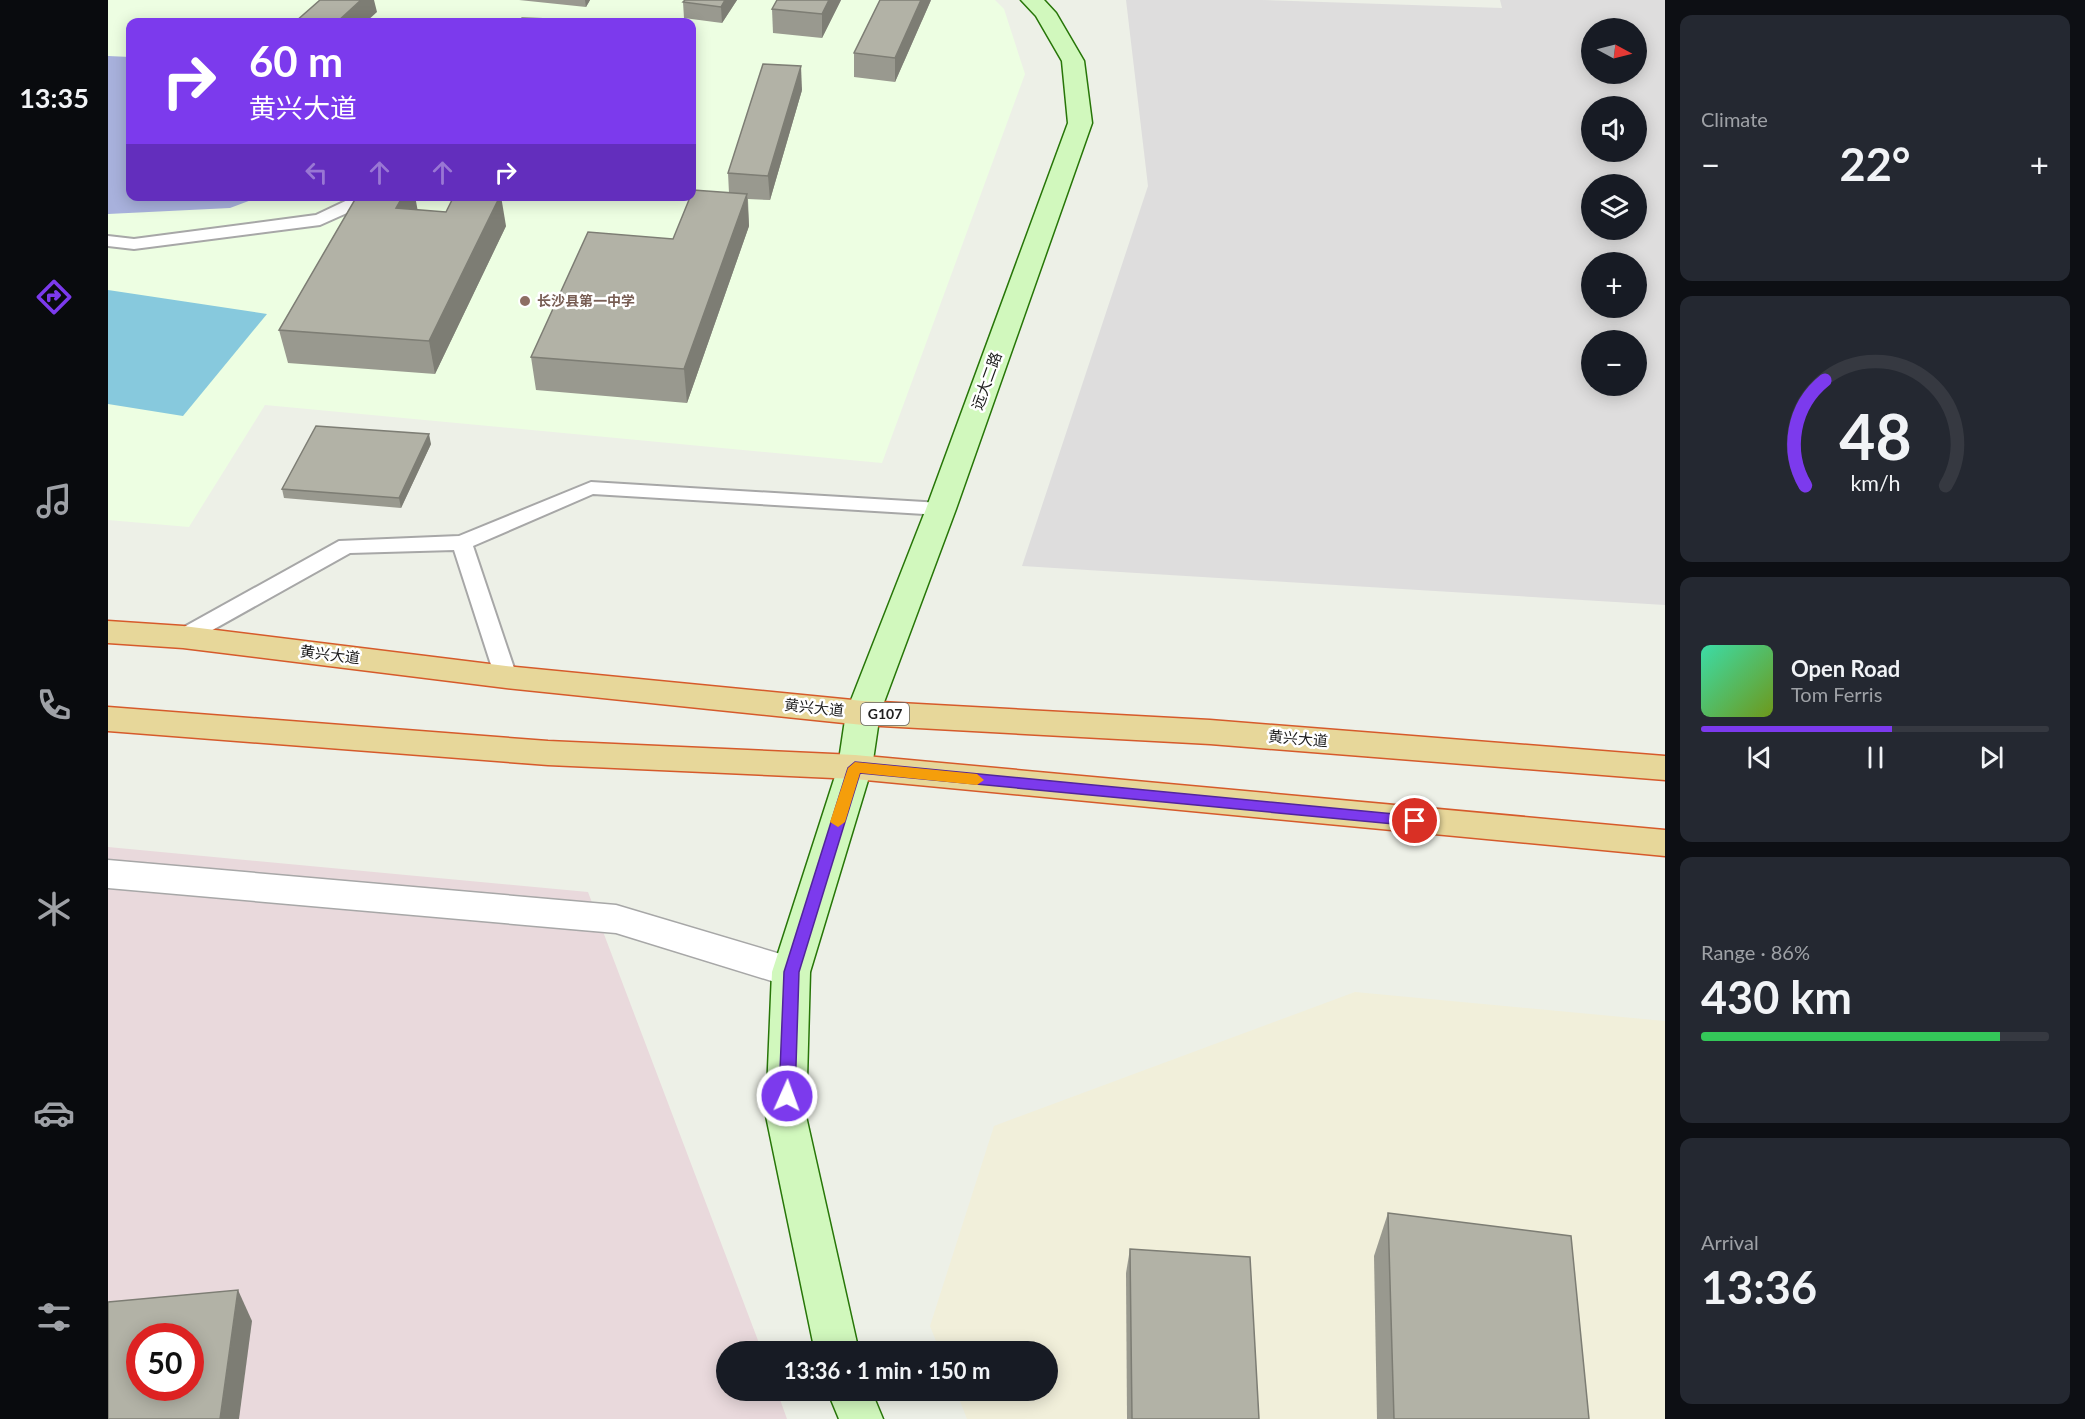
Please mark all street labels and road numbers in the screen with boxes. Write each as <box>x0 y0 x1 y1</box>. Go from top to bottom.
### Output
street label: 远大二路 <box>967 349 1005 412</box>
street label: 黄兴大道 <box>299 641 361 667</box>
street label: 黄兴大道 <box>783 695 845 719</box>
road number: G107 <box>861 703 909 725</box>
street label: 黄兴大道 <box>1267 726 1329 750</box>

